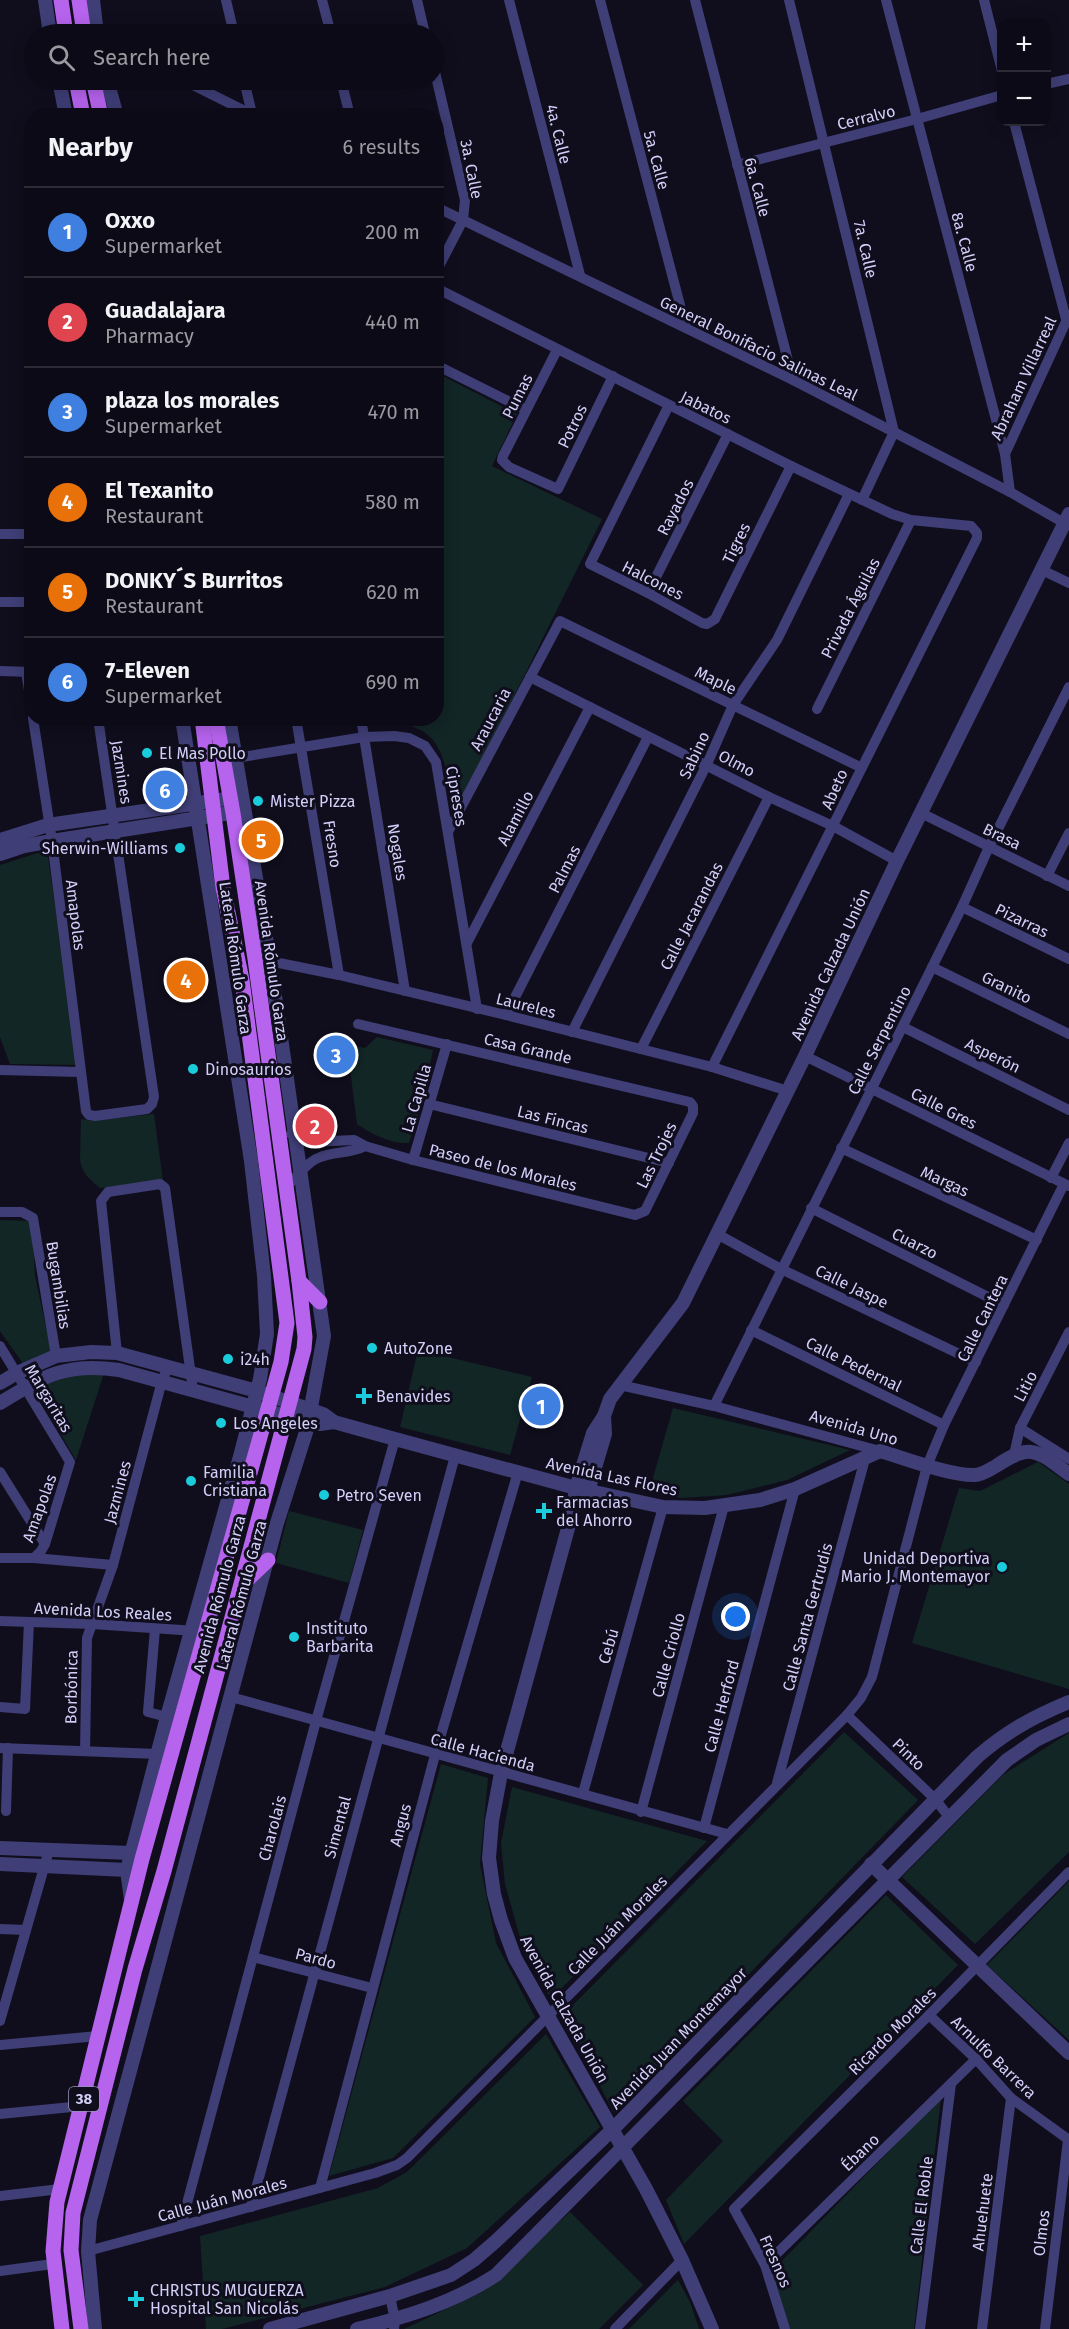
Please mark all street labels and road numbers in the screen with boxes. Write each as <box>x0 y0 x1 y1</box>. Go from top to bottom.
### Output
street label: Cerralvo <box>835 101 897 134</box>
street label: 4a. Calle <box>542 102 575 166</box>
street label: 5a. Calle <box>640 129 673 192</box>
street label: 3a. Calle <box>456 138 487 200</box>
street label: 6a. Calle <box>740 155 775 219</box>
street label: 8a. Calle <box>947 210 982 274</box>
street label: 7a. Calle <box>850 218 881 280</box>
street label: General Bonifacio Salinas Leal <box>657 292 861 405</box>
street label: Abraham Villarreal <box>987 313 1061 443</box>
street label: Pumas <box>498 371 537 422</box>
street label: Jabatos <box>677 387 734 428</box>
street label: Potros <box>554 401 591 451</box>
street label: Rayados <box>653 476 698 539</box>
street label: Tigres <box>718 520 754 567</box>
street label: Privada Águilas <box>816 554 884 662</box>
street label: Halcones <box>619 557 687 604</box>
street label: Maple <box>692 662 740 699</box>
street label: Araucaria <box>466 685 515 754</box>
street label: Sabino <box>675 728 714 782</box>
street label: Jazmines <box>107 739 136 805</box>
street label: Olmo <box>715 746 758 781</box>
street label: Cipreses <box>442 764 471 828</box>
street label: Abeto <box>817 766 852 812</box>
street label: Alamillo <box>493 788 538 849</box>
street label: Fresno <box>319 819 346 869</box>
street label: Brasa <box>980 819 1024 854</box>
street label: Nogales <box>384 822 411 882</box>
street label: Palmas <box>544 842 585 896</box>
street label: Calle Jacarandas <box>656 859 727 973</box>
street label: Amapolas <box>62 879 89 951</box>
street label: Avenida Rómulo Garza <box>251 879 292 1043</box>
street label: Lateral Rómulo Garza <box>215 880 256 1036</box>
street label: Avenida Calzada Unión <box>787 885 874 1043</box>
street label: Pizarras <box>992 899 1052 941</box>
street label: Granito <box>979 967 1035 1008</box>
street label: Calle Serpentino <box>844 983 915 1098</box>
street label: Laureles <box>494 989 558 1022</box>
street label: Casa Grande <box>482 1029 574 1068</box>
street label: Asperón <box>962 1034 1024 1077</box>
street label: La Capilla <box>398 1062 435 1135</box>
street label: Calle Gres <box>908 1084 980 1133</box>
street label: Las Fincas <box>515 1101 590 1138</box>
street label: Las Trojes <box>632 1119 681 1192</box>
street label: Paseo de los Morales <box>427 1140 579 1195</box>
street label: Margas <box>918 1162 972 1201</box>
street label: Cuarzo <box>889 1224 941 1263</box>
street label: Bugambilias <box>42 1240 75 1330</box>
street label: Calle Jaspe <box>812 1261 891 1312</box>
street label: Calle Cantera <box>953 1271 1012 1365</box>
street label: Calle Pedernal <box>803 1333 905 1396</box>
street label: Margaritas <box>21 1361 76 1436</box>
street label: Litio <box>1010 1368 1041 1405</box>
street label: Avenida Uno <box>807 1406 900 1449</box>
street label: Avenida Las Flores <box>545 1453 679 1500</box>
street label: Jazmines <box>100 1459 135 1526</box>
street label: Amapolas <box>18 1472 61 1545</box>
street label: Avenida Rómulo Garza <box>189 1513 250 1675</box>
street label: Lateral Rómulo Garza <box>212 1518 271 1672</box>
street label: Calle Santa Gertrudis <box>779 1541 836 1693</box>
street label: Avenida Los Reales <box>34 1598 172 1625</box>
street label: Calle Criollo <box>648 1611 689 1700</box>
street label: Cebú <box>594 1626 623 1666</box>
street label: Borbónica <box>61 1650 82 1724</box>
street label: Calle Herford <box>700 1658 743 1755</box>
street label: Calle Hacienda <box>428 1729 537 1776</box>
street label: Pinto <box>888 1734 929 1774</box>
street label: Charolais <box>255 1793 290 1863</box>
street label: Simental <box>320 1793 355 1860</box>
street label: Angus <box>386 1802 415 1849</box>
street label: Calle Juán Morales <box>564 1872 671 1979</box>
street label: Avenida Calzada Unión <box>516 1932 613 2086</box>
street label: Pardo <box>293 1944 338 1973</box>
street label: Avenida Juan Montemayor <box>606 1963 752 2113</box>
street label: Ricardo Morales <box>845 1984 940 2079</box>
street label: Arnulfo Barrera <box>947 2012 1040 2103</box>
road number: 38 <box>69 2087 99 2111</box>
street label: Ébano <box>837 2129 883 2175</box>
street label: Calle El Roble <box>906 2155 937 2255</box>
street label: Ahuehuete <box>968 2172 997 2252</box>
street label: Calle Juán Morales <box>155 2173 289 2226</box>
street label: Olmos <box>1029 2209 1054 2257</box>
street label: Fresnos <box>756 2232 795 2290</box>

